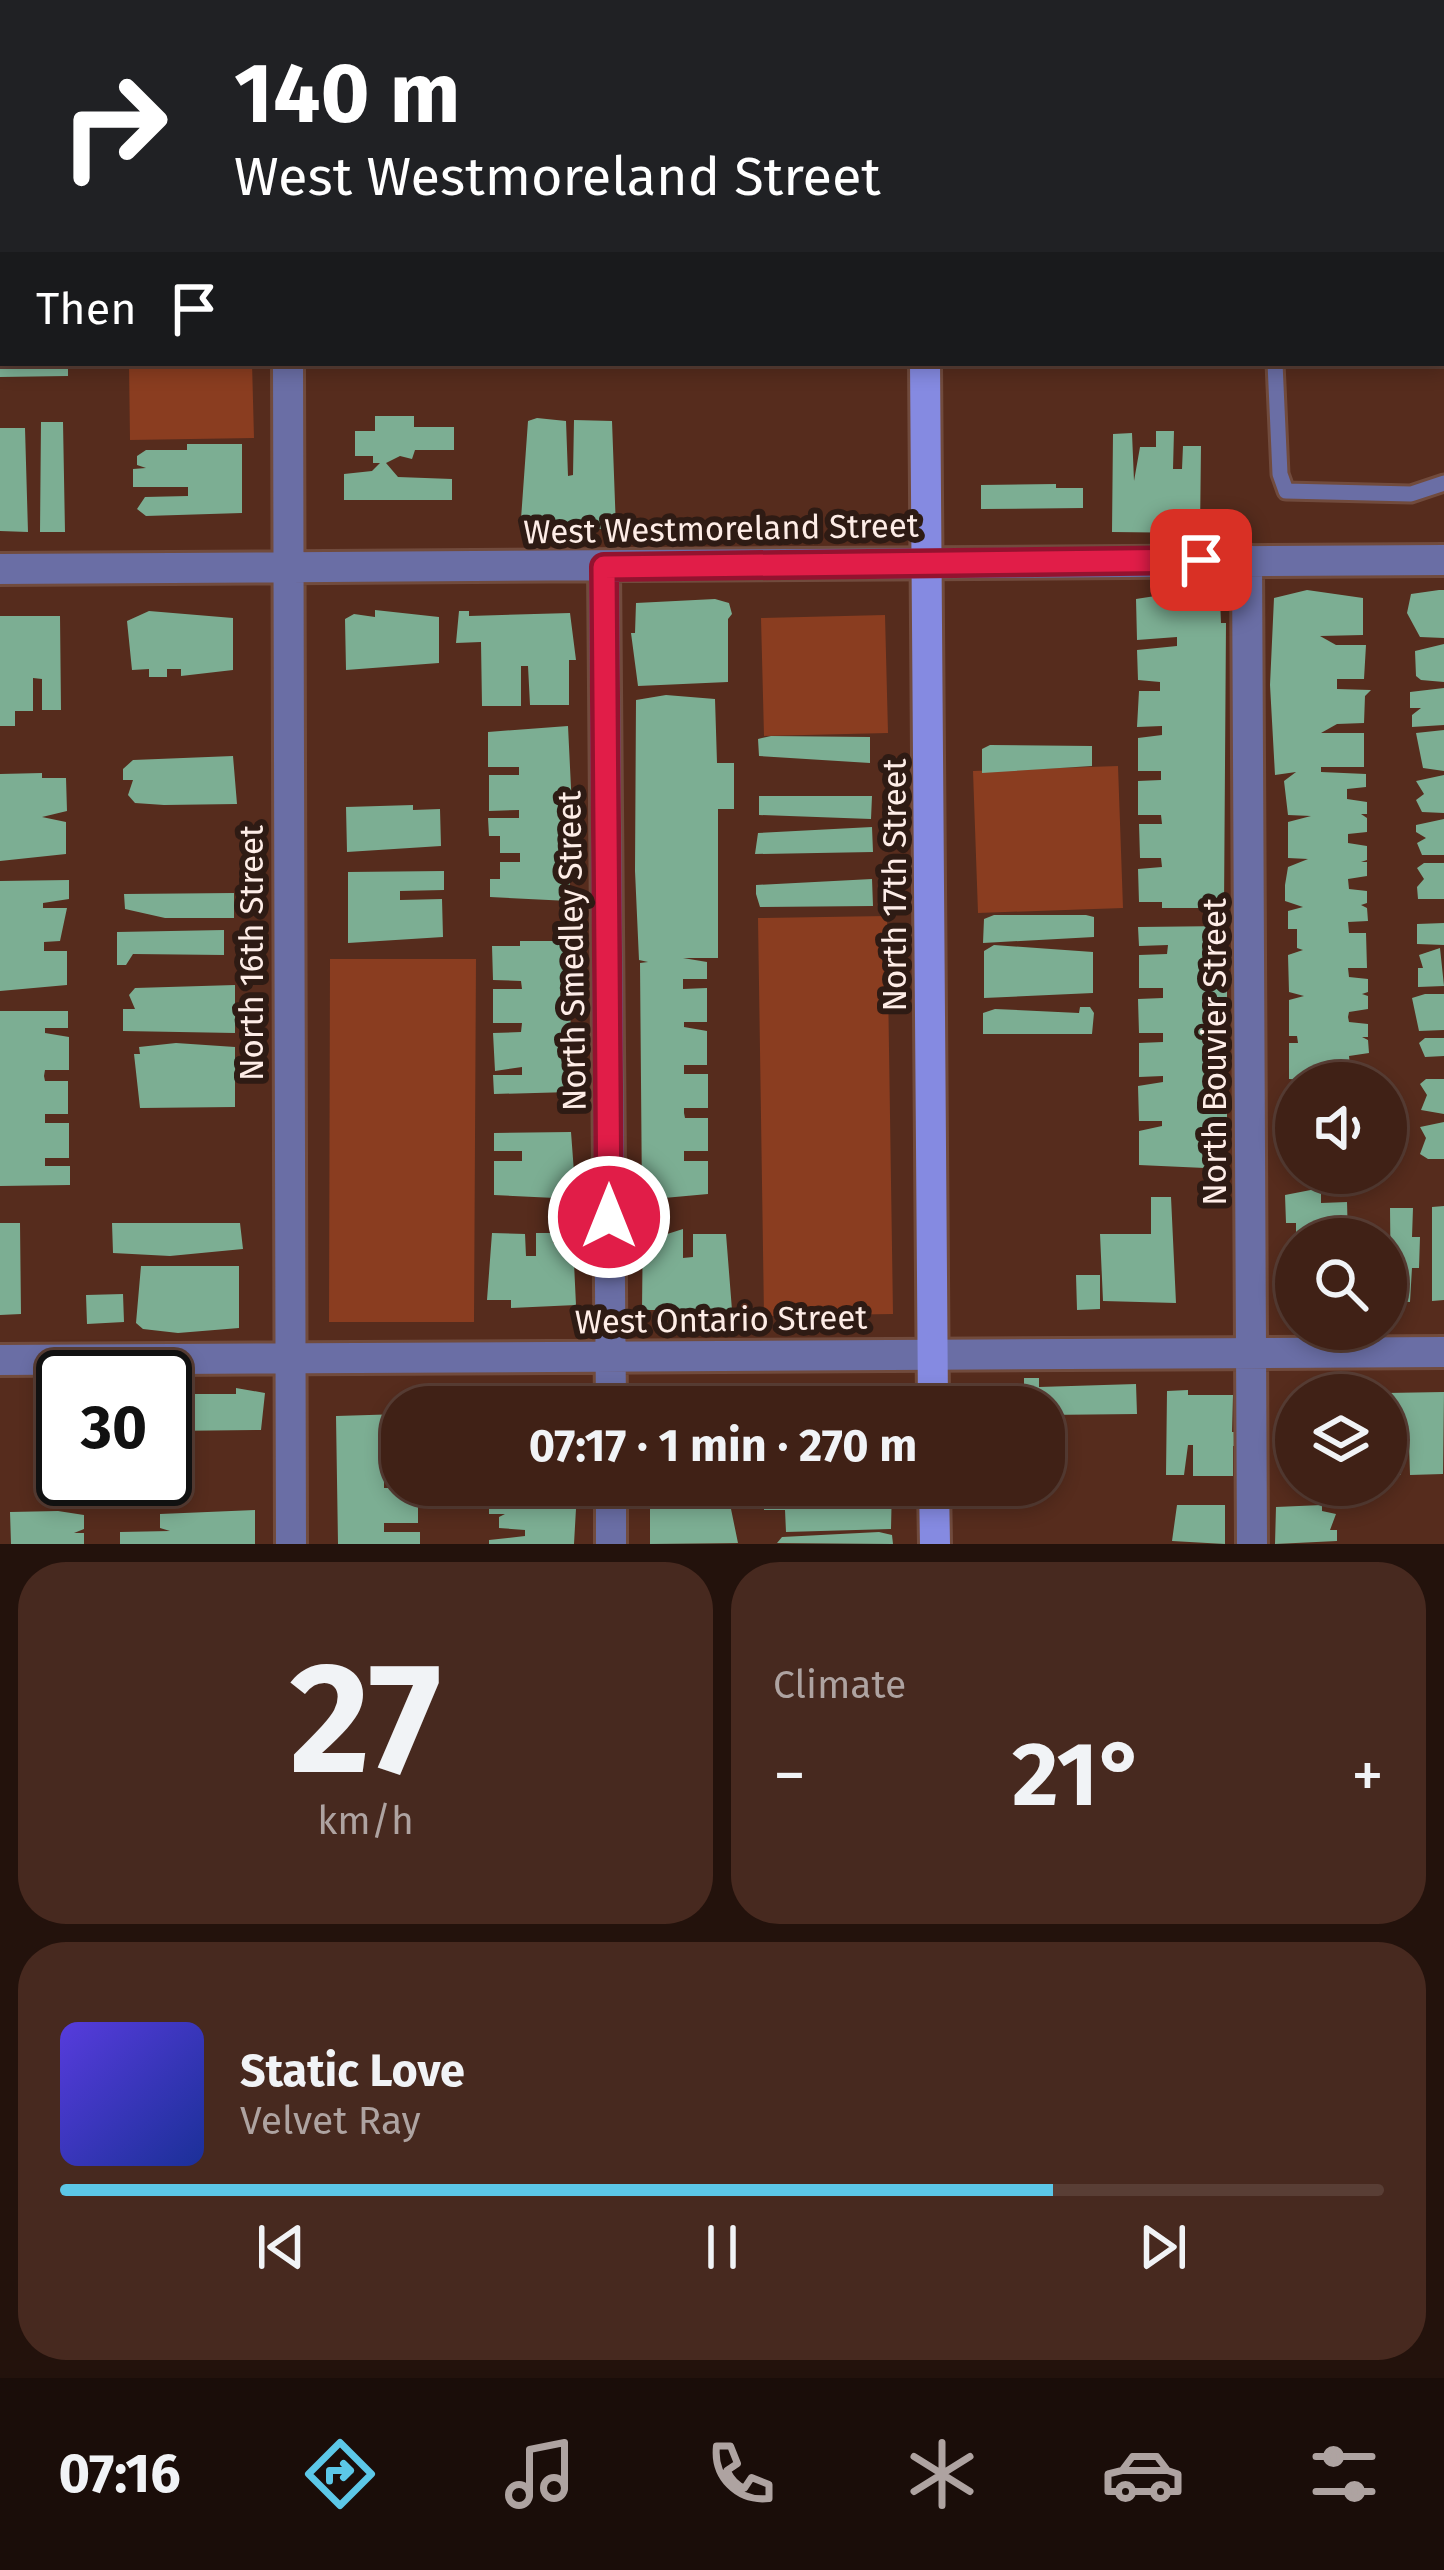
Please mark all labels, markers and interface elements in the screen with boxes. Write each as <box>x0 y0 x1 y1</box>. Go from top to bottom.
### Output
text: 140 m <box>234 43 460 144</box>
icon: right <box>36 48 192 204</box>
text: West Westmoreland Street <box>234 145 881 209</box>
icon: arrive <box>161 276 227 342</box>
text: Then <box>36 282 137 336</box>
street label: West Westmoreland Street <box>523 506 919 552</box>
pin <box>1150 509 1252 611</box>
icon: arrive <box>1168 527 1234 593</box>
street label: North 17th Street <box>875 758 915 1012</box>
street label: North Smedley Street <box>549 790 595 1112</box>
street label: North 16th Street <box>232 825 272 1081</box>
street label: North Bouvier Street <box>1195 898 1235 1206</box>
map controls <box>1275 1062 1407 1506</box>
button: sound <box>1275 1062 1407 1194</box>
position arrow <box>546 1154 672 1280</box>
button: search <box>1275 1218 1407 1350</box>
street label: West Ontario Street <box>574 1297 868 1343</box>
speed limit sign: 30 <box>36 1350 192 1506</box>
button: layers <box>1275 1374 1407 1506</box>
text: 07:17 · 1 min · 270 m <box>529 1419 917 1473</box>
text: 27 <box>289 1626 442 1813</box>
text: Climate <box>773 1662 906 1708</box>
text: 21° <box>1012 1721 1145 1829</box>
text: − <box>773 1736 806 1815</box>
text: + <box>1351 1736 1384 1815</box>
text: km/h <box>317 1798 414 1844</box>
text: Static Love <box>240 2044 465 2098</box>
text: Velvet Ray <box>240 2098 421 2144</box>
icon: previous <box>248 2214 314 2280</box>
icon: pause <box>689 2214 755 2280</box>
icon: next <box>1130 2214 1196 2280</box>
icon: directions <box>298 2432 382 2516</box>
icon: music <box>498 2432 582 2516</box>
icon: phone <box>699 2432 783 2516</box>
icon: climate <box>900 2432 984 2516</box>
icon: car <box>1101 2432 1185 2516</box>
icon: filters <box>1302 2432 1386 2516</box>
text: 07:16 <box>58 2442 181 2506</box>

